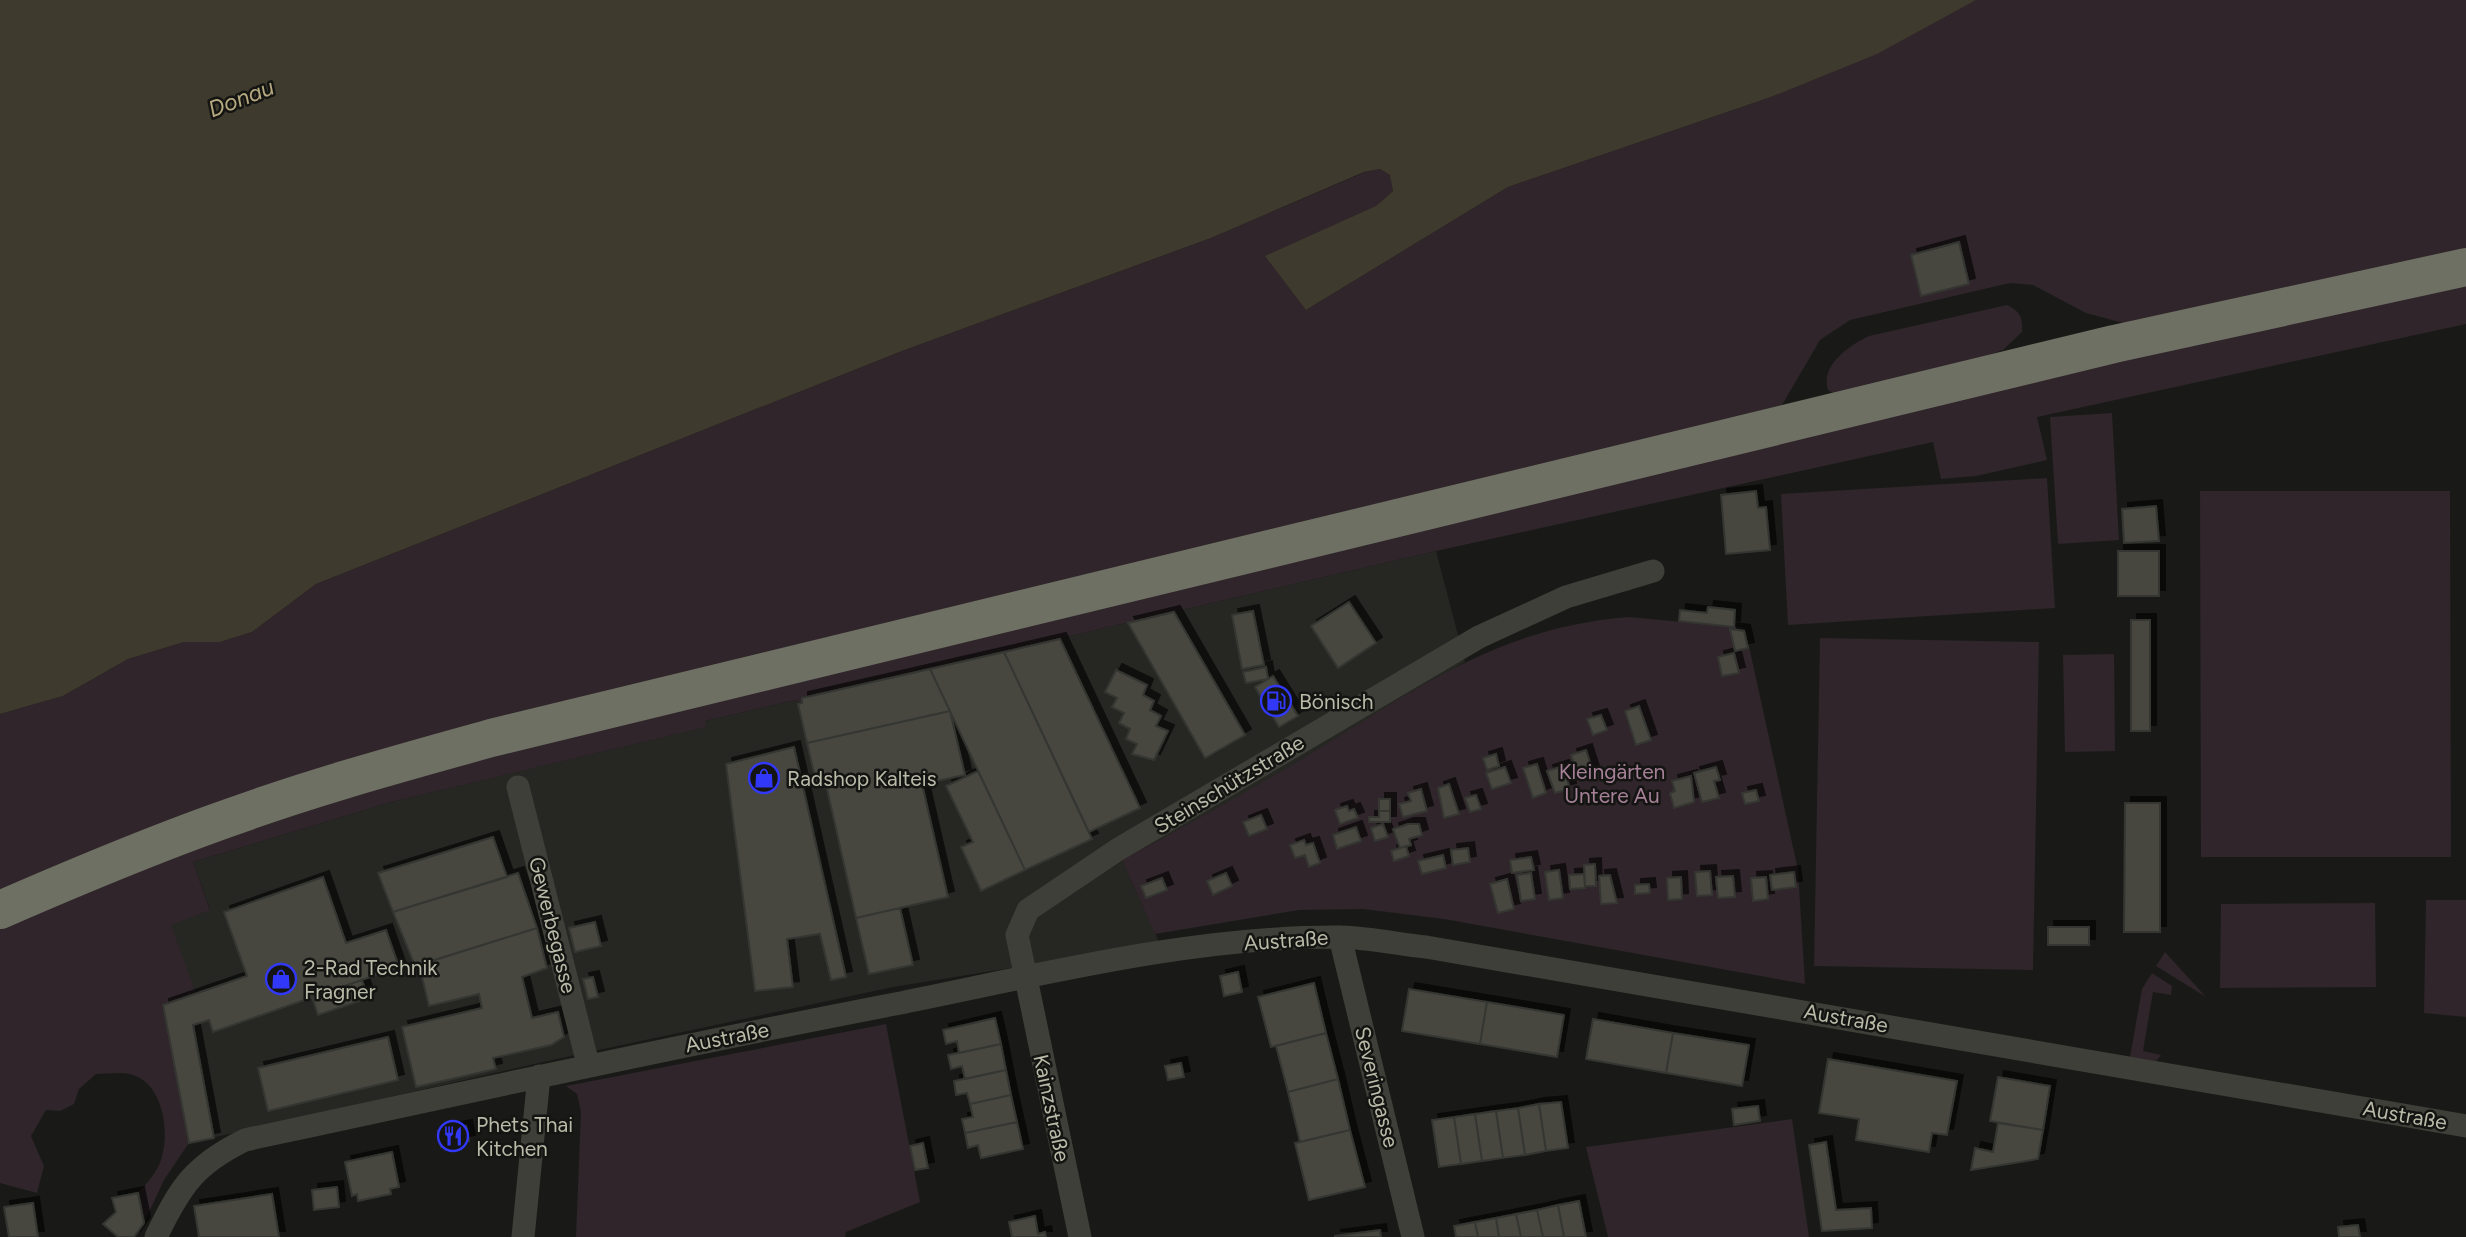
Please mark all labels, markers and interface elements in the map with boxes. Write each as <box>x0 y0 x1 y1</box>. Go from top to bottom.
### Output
water label: Donau <box>204 73 278 123</box>
fuel station icon: Bönisch <box>1259 684 1293 718</box>
place label: Bönisch <box>1299 689 1373 714</box>
street label: Steinschützstraße <box>1149 729 1309 839</box>
park label: Kleingärten Untere Au <box>1559 759 1665 808</box>
shop icon: Radshop Kalteis <box>747 761 781 795</box>
place label: Radshop Kalteis <box>787 766 936 791</box>
street label: Gewerbegasse <box>524 854 582 996</box>
street label: Austraße <box>1243 925 1329 955</box>
place label: 2-Rad Technik Fragner <box>304 955 438 1004</box>
shop icon: 2-Rad Technik Fragner <box>264 962 298 996</box>
street label: Austraße <box>1802 998 1890 1038</box>
street label: Austraße <box>683 1017 771 1057</box>
street label: Severingasse <box>1350 1024 1404 1150</box>
street label: Kainzstraße <box>1028 1052 1076 1164</box>
street label: Austraße <box>2361 1095 2449 1135</box>
place label: Phets Thai Kitchen <box>476 1112 573 1161</box>
restaurant icon: Phets Thai Kitchen <box>436 1119 470 1153</box>

